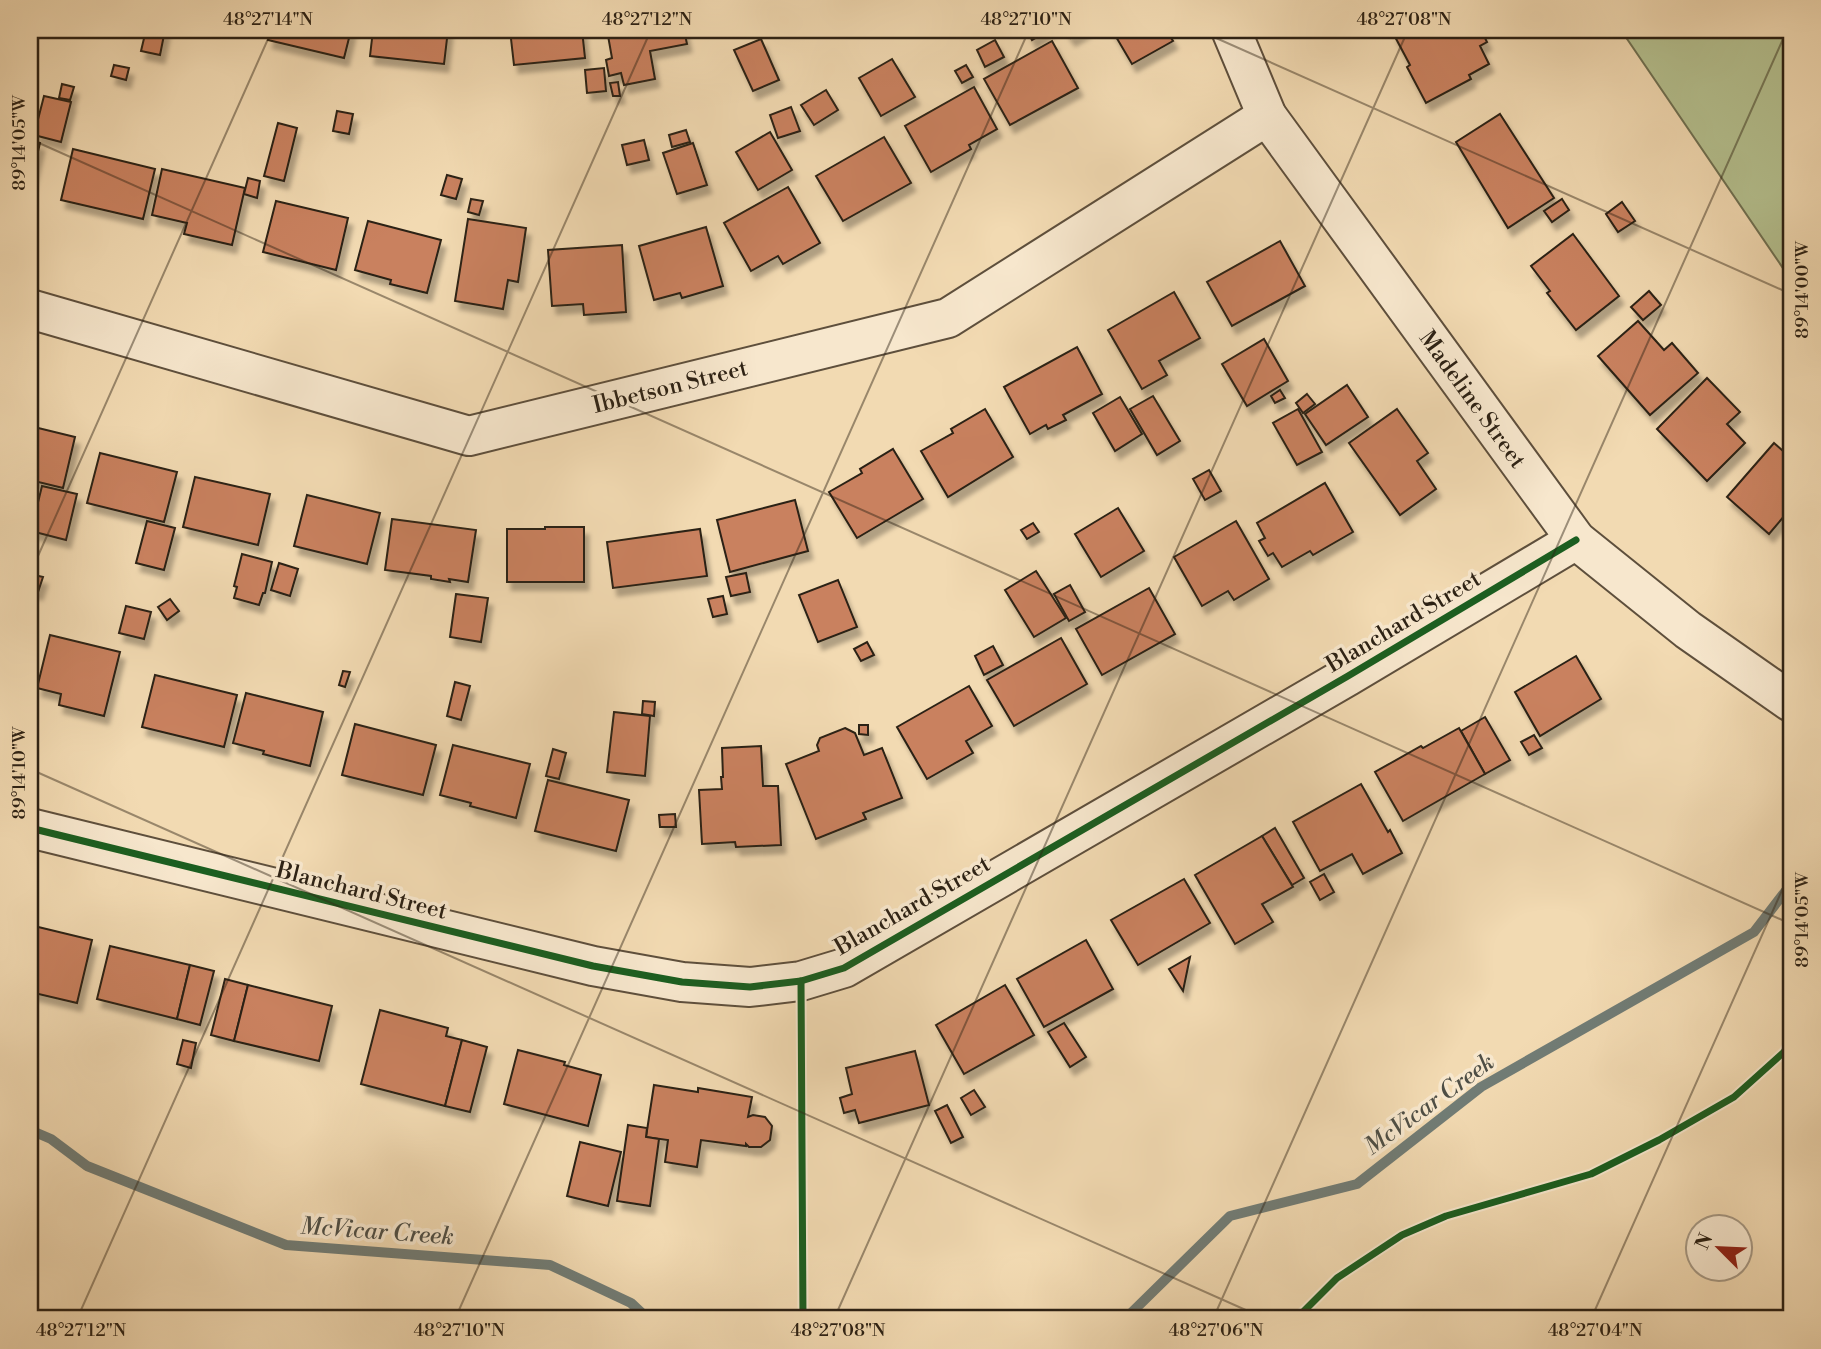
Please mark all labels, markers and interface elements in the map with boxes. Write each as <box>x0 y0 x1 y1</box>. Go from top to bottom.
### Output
text: 48°27'14"N <box>223 8 314 31</box>
text: 48°27'12"N <box>602 8 693 31</box>
text: 48°27'10"N <box>980 8 1072 31</box>
text: 48°27'08"N <box>1356 8 1452 31</box>
text: 89°14'05"W <box>8 95 31 191</box>
text: 89°14'00"W <box>1791 241 1814 339</box>
street label: Madeline Street <box>1413 325 1532 474</box>
street label: Ibbetson Street <box>590 354 751 420</box>
street label: Blanchard Street <box>1320 565 1486 679</box>
text: 89°14'10"W <box>8 726 31 819</box>
street label: Blanchard Street <box>829 850 995 962</box>
street label: Blanchard Street <box>272 856 450 926</box>
text: 89°14'05"W <box>1791 872 1814 968</box>
water label: McVicar Creek <box>1359 1047 1501 1162</box>
water label: McVicar Creek <box>299 1212 455 1252</box>
north arrow <box>1685 1212 1755 1282</box>
text: N <box>1690 1230 1718 1253</box>
text: 48°27'12"N <box>36 1319 127 1342</box>
text: 48°27'10"N <box>413 1319 505 1342</box>
text: 48°27'08"N <box>790 1319 886 1342</box>
text: 48°27'06"N <box>1169 1319 1264 1342</box>
text: 48°27'04"N <box>1548 1319 1643 1342</box>

